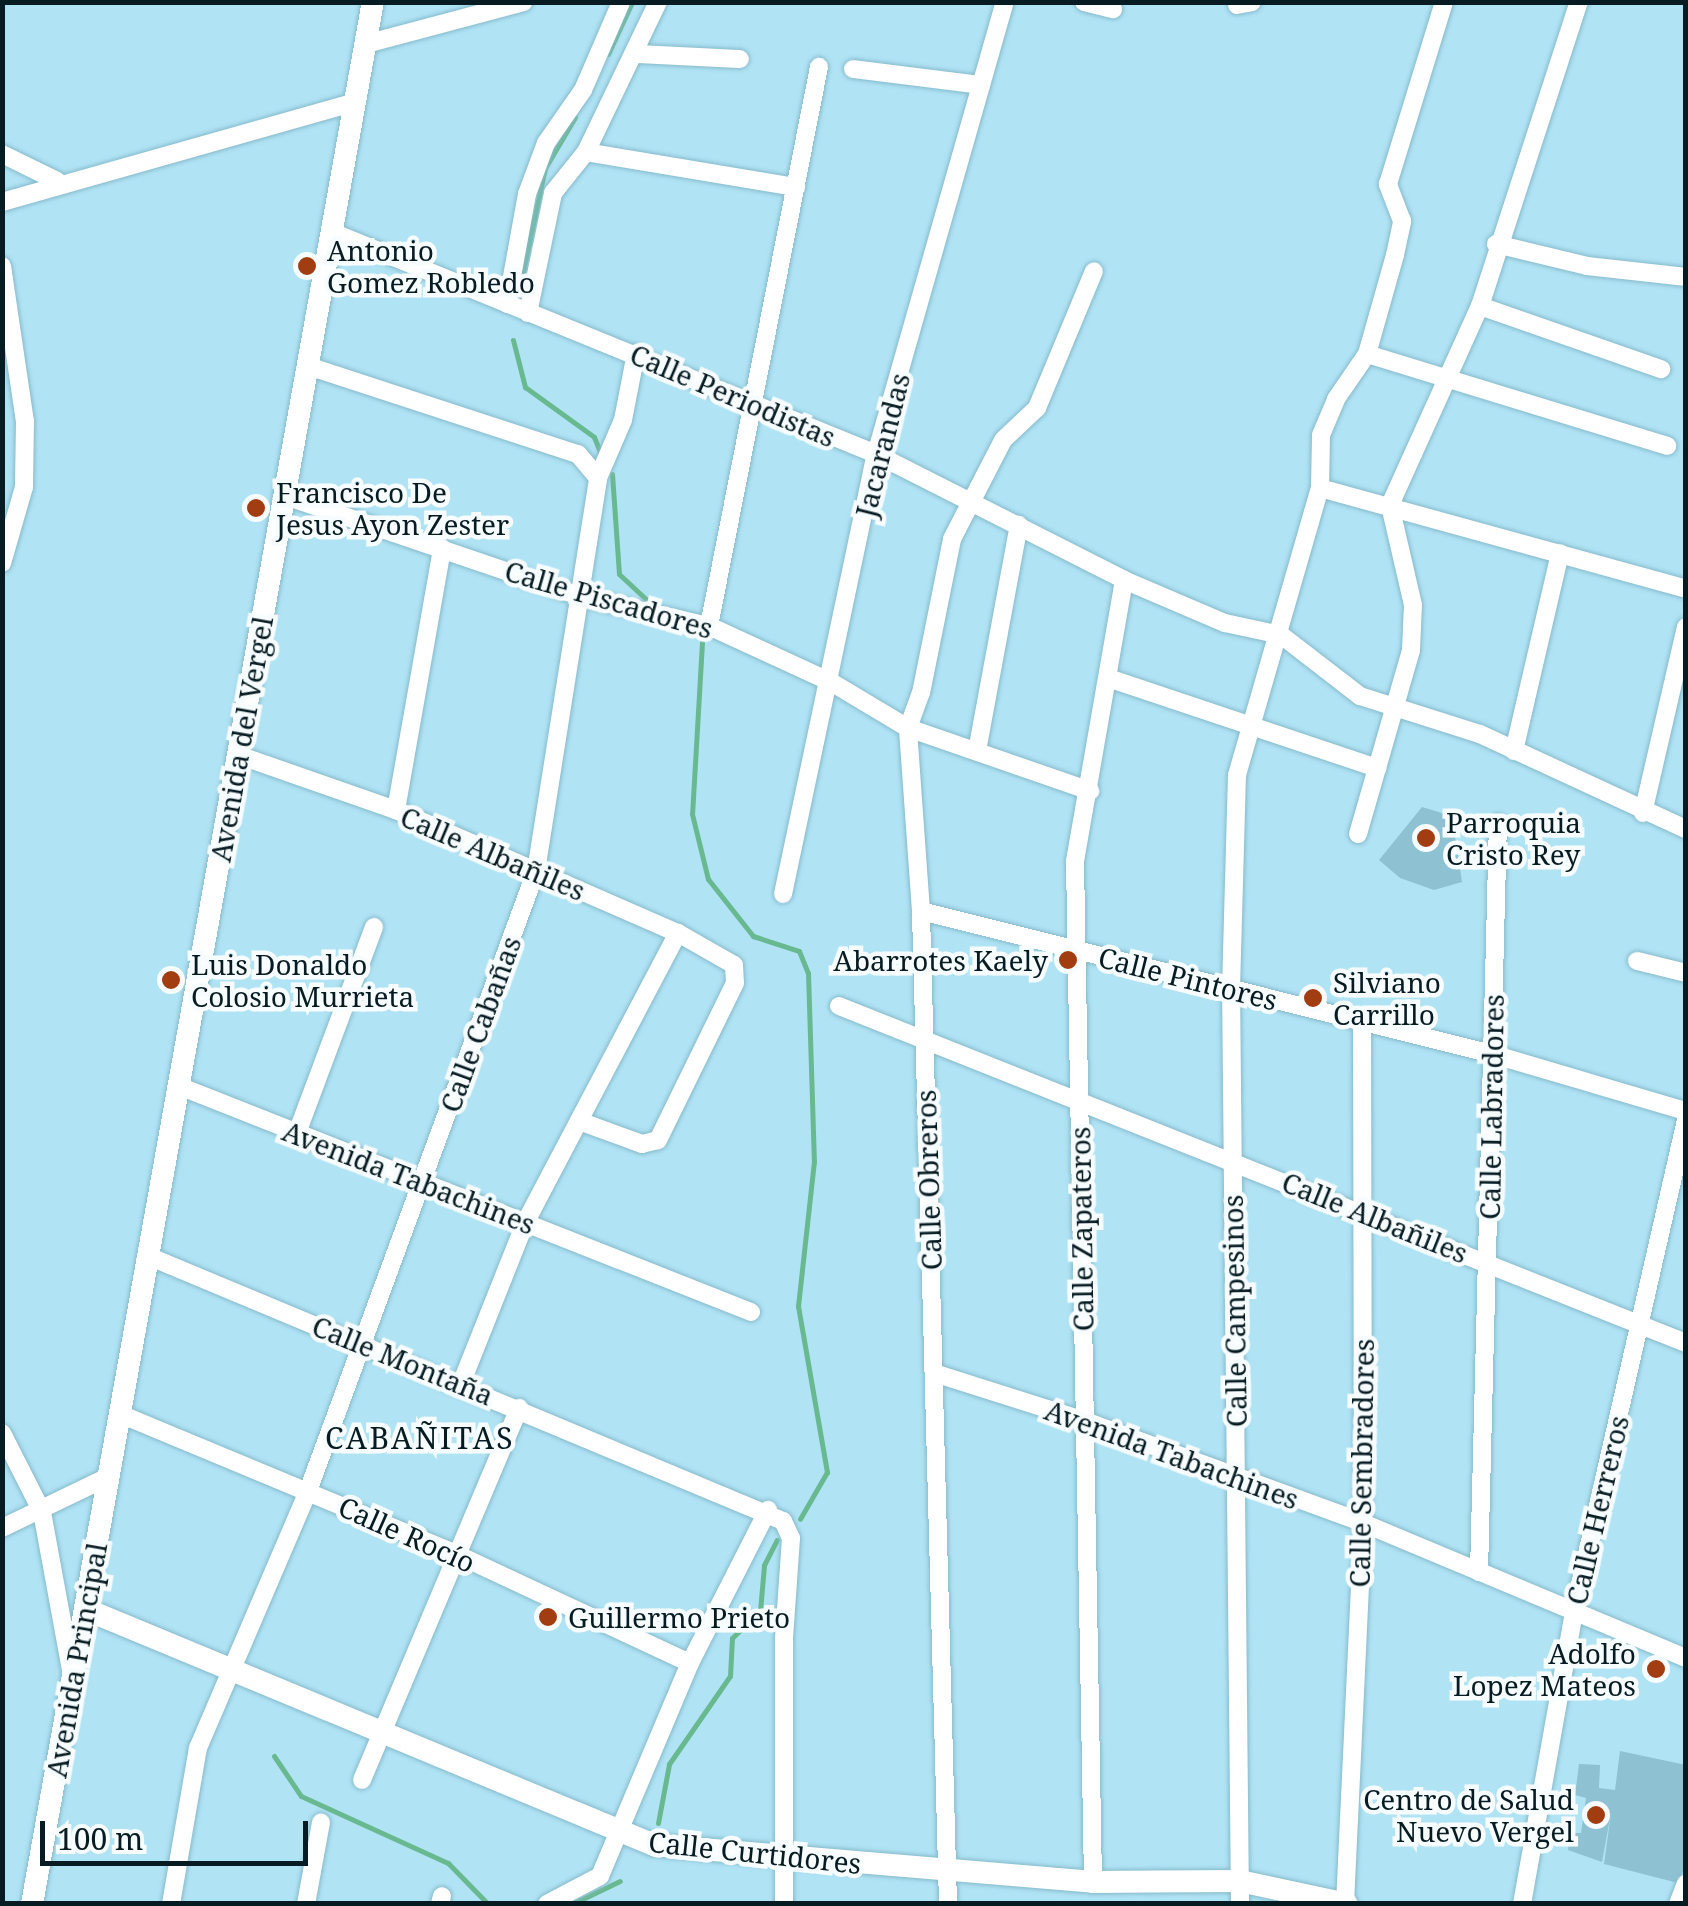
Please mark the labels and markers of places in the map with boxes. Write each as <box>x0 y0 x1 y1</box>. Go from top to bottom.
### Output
place label: Antonio Gomez Robledo <box>327 233 535 299</box>
marker: Antonio Gomez Robledo <box>296 255 318 277</box>
place label: Francisco De Jesus Ayon Zester <box>276 475 509 541</box>
marker: Francisco De Jesus Ayon Zester <box>245 497 267 519</box>
place label: Parroquia Cristo Rey <box>1446 805 1581 871</box>
marker: Parroquia Cristo Rey <box>1415 827 1437 849</box>
place label: Abarrotes Kaely <box>833 943 1048 977</box>
place label: Luis Donaldo Colosio Murrieta <box>191 947 414 1013</box>
marker: Abarrotes Kaely <box>1057 949 1079 971</box>
place label: Silviano Carrillo <box>1333 965 1441 1031</box>
marker: Luis Donaldo Colosio Murrieta <box>160 969 182 991</box>
marker: Silviano Carrillo <box>1302 987 1324 1009</box>
place label: Guillermo Prieto <box>568 1600 790 1634</box>
marker: Guillermo Prieto <box>537 1606 559 1628</box>
place label: Adolfo Lopez Mateos <box>1453 1636 1636 1702</box>
marker: Adolfo Lopez Mateos <box>1645 1658 1667 1680</box>
place label: Centro de Salud Nuevo Vergel <box>1363 1782 1574 1848</box>
marker: Centro de Salud Nuevo Vergel <box>1583 1802 1609 1828</box>

